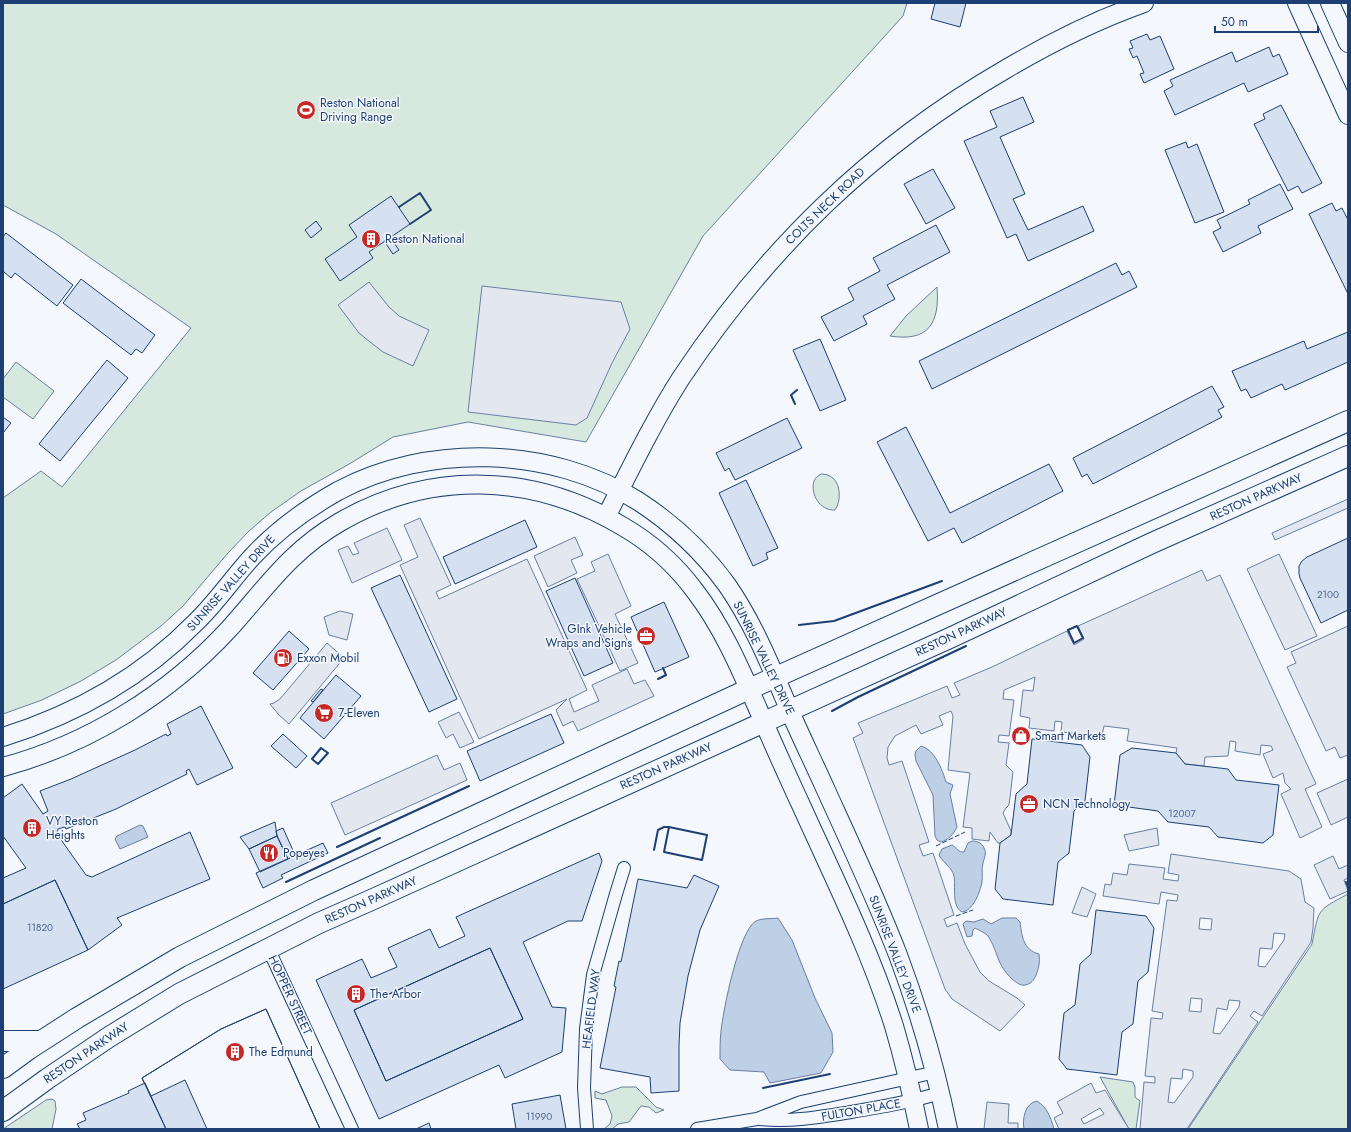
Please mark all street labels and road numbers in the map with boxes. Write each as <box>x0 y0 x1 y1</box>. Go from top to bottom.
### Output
street label: COLTS NECK ROAD <box>781 163 869 249</box>
street label: RESTON PARKWAY <box>1207 468 1305 525</box>
street label: SUNRISE VALLEY DRIVE <box>183 531 279 635</box>
street label: SUNRISE VALLEY DRIVE <box>729 598 799 718</box>
street label: RESTON PARKWAY <box>912 603 1010 661</box>
street label: RESTON PARKWAY <box>617 737 715 794</box>
street label: RESTON PARKWAY <box>322 871 420 928</box>
street label: SUNRISE VALLEY DRIVE <box>864 893 926 1015</box>
street label: HOPPER STREET <box>264 952 316 1038</box>
street label: HEAFIELD WAY <box>577 968 605 1050</box>
street label: RESTON PARKWAY <box>40 1018 132 1088</box>
street label: FULTON PLACE <box>820 1094 902 1126</box>

